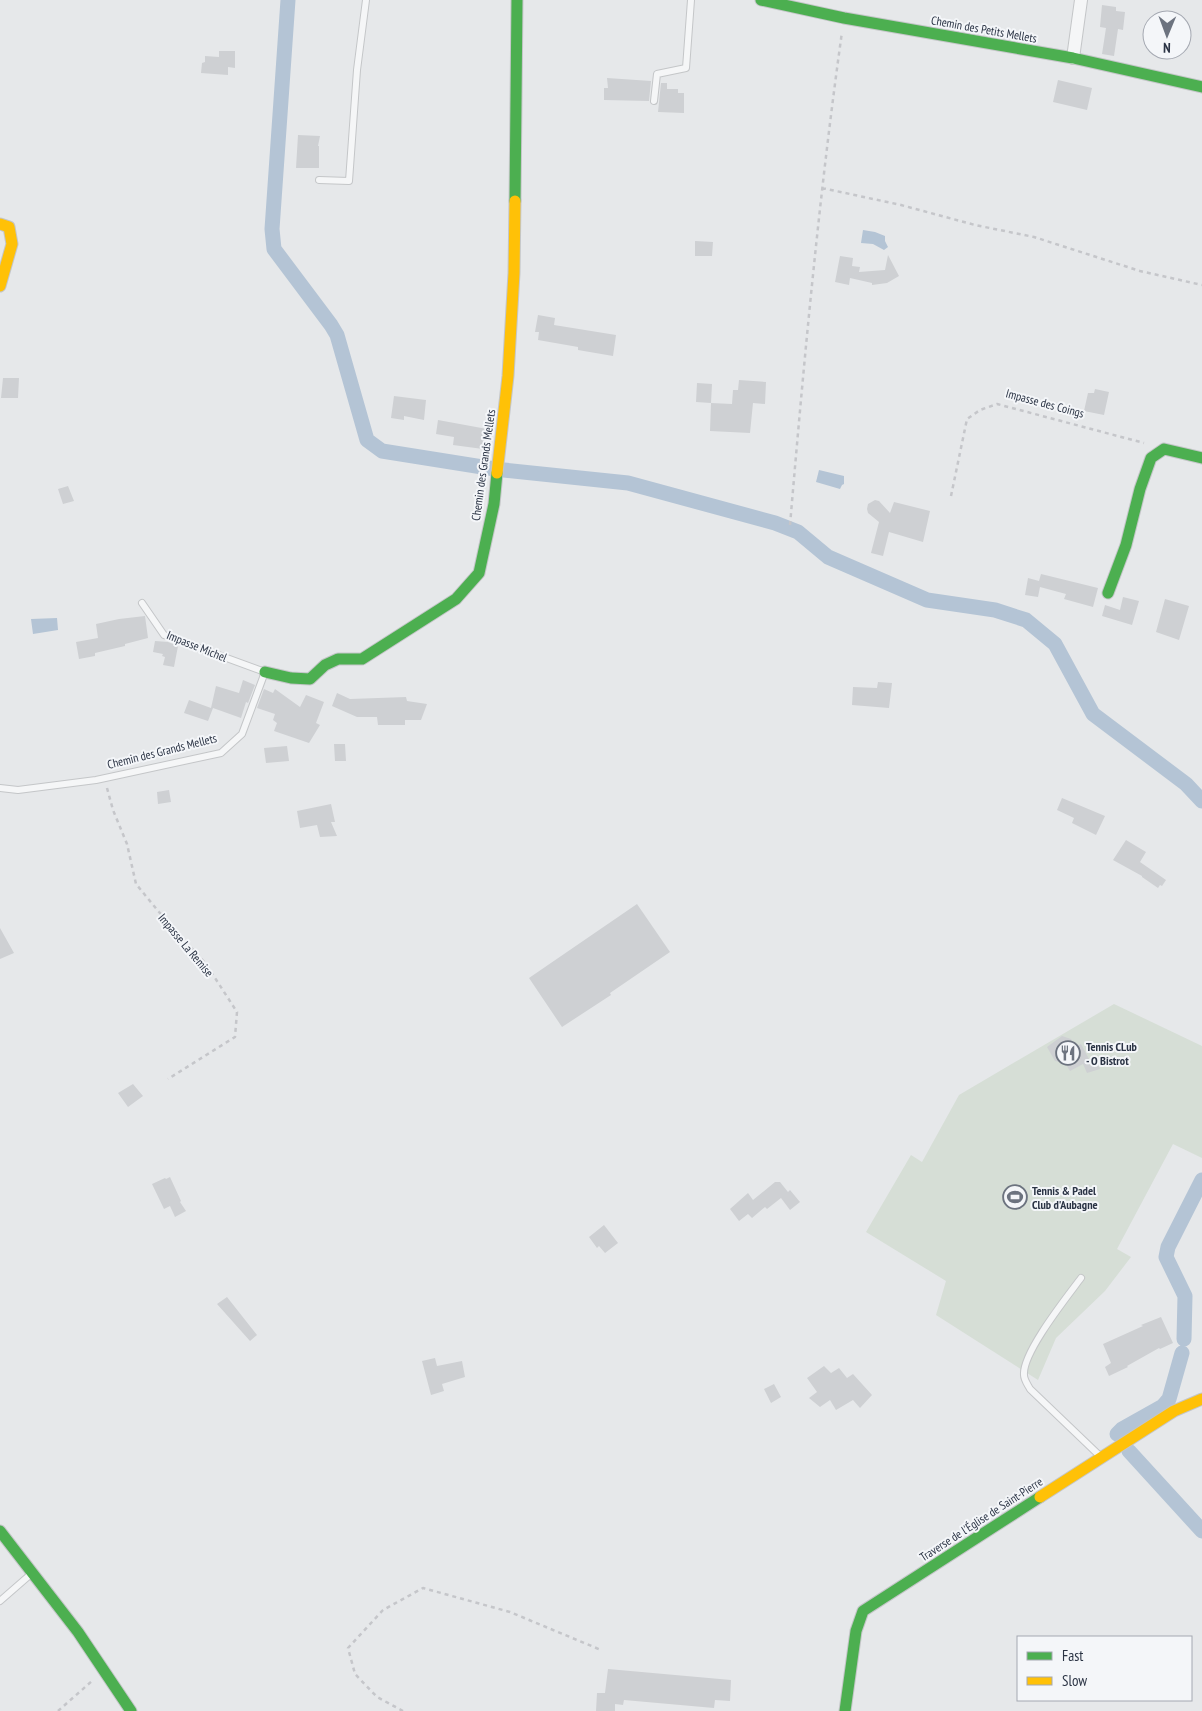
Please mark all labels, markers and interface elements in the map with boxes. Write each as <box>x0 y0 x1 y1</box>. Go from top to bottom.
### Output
north arrow <box>1142 10 1192 60</box>
street label: Chemin des Petits Mellets <box>930 12 1038 46</box>
text: N <box>1163 39 1171 57</box>
street label: Impasse des Coings <box>1004 385 1086 421</box>
street label: Chemin des Grands Mellets <box>468 408 498 522</box>
street label: Impasse Michel <box>165 627 230 665</box>
street label: Chemin des Grands Mellets <box>106 730 218 772</box>
street label: Impasse La Remise <box>155 910 217 980</box>
place label: Tennis CLub - O Bistrot <box>1086 1039 1137 1068</box>
restaurant icon: Tennis CLub - O Bistrot <box>1055 1040 1081 1066</box>
place label: Tennis & Padel Club d'Aubagne <box>1032 1183 1098 1212</box>
sports icon: Tennis & Padel Club d'Aubagne <box>1002 1184 1028 1210</box>
street label: Traverse de l'Église de Saint-Pierre <box>917 1474 1045 1564</box>
legend <box>1017 1636 1192 1701</box>
text: Fast <box>1062 1646 1083 1665</box>
text: Slow <box>1062 1671 1087 1690</box>

